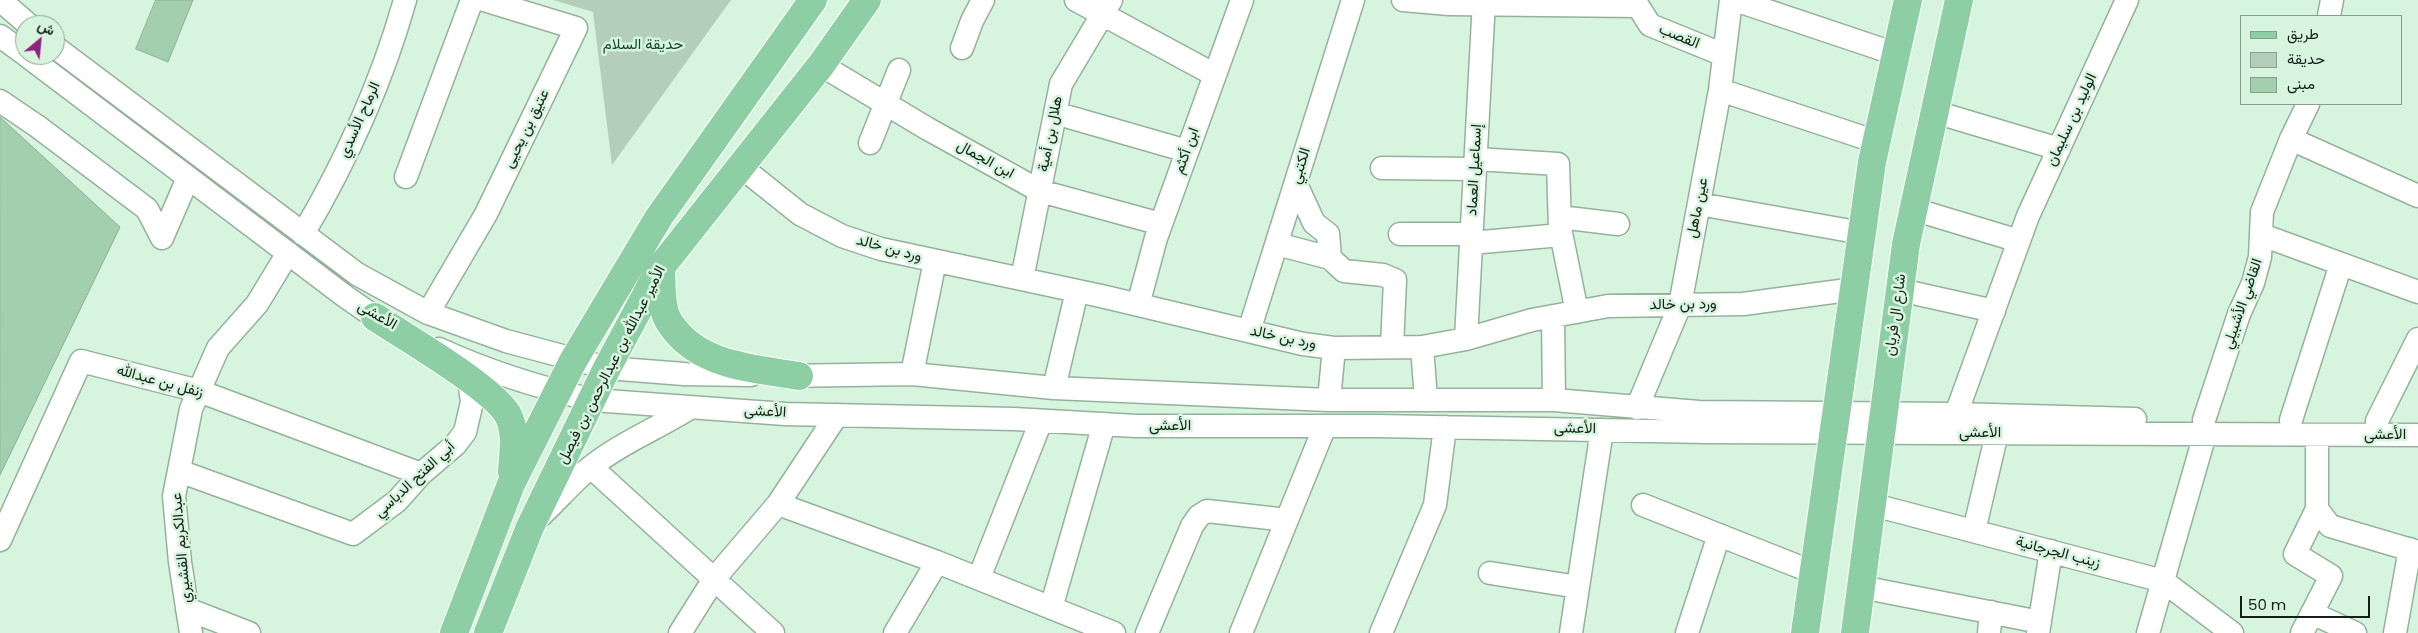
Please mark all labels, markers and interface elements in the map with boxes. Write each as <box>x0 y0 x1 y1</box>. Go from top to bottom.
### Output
north arrow <box>15 15 65 65</box>
text: ش <box>34 15 59 40</box>
legend <box>2240 15 2403 105</box>
street label: القصب <box>1656 21 1702 53</box>
text: طريق <box>2287 23 2319 44</box>
park label: حديقة السلام <box>603 36 683 54</box>
text: حديقة <box>2287 48 2325 69</box>
street label: الوليد بن سليمان <box>2043 71 2101 169</box>
text: مبنى <box>2287 73 2315 94</box>
street label: الرماح الأسدي <box>335 79 385 161</box>
street label: عتيق بن يحيى <box>500 87 554 171</box>
street label: هلال بن أمية <box>1035 94 1067 174</box>
street label: إسماعيل العماد <box>1464 124 1486 216</box>
street label: ابن أكثم <box>1170 125 1204 177</box>
street label: ابن الجمال <box>953 137 1017 183</box>
street label: الكتبي <box>1287 146 1315 186</box>
street label: عين ماهل <box>1683 176 1713 240</box>
street label: ورد بن خالد <box>854 232 924 266</box>
street label: القاضي الأشبيلي <box>2219 256 2267 352</box>
street label: الأمير عبدالله بن عبدالرحمن بن فيصل <box>554 263 670 467</box>
street label: شارع ال فريان <box>1881 273 1911 357</box>
street label: ورد بن خالد <box>1649 295 1717 315</box>
street label: الأعشى <box>354 298 400 334</box>
street label: ورد بن خالد <box>1248 322 1318 354</box>
street label: زنفل بن عبدالله <box>115 362 205 402</box>
street label: الأعشى <box>743 402 787 422</box>
street label: الأعشى <box>1149 417 1191 435</box>
street label: الأعشى <box>1554 420 1596 438</box>
street label: الأعشى <box>1959 424 2001 442</box>
street label: الأعشى <box>2364 426 2406 444</box>
street label: أبي الفتح الدباسي <box>371 438 459 522</box>
street label: عبدالكريم القشيري <box>168 492 196 604</box>
street label: زينب الجرجانية <box>2014 533 2102 573</box>
scale bar <box>2243 586 2373 618</box>
text: 50 m <box>2248 594 2286 615</box>

